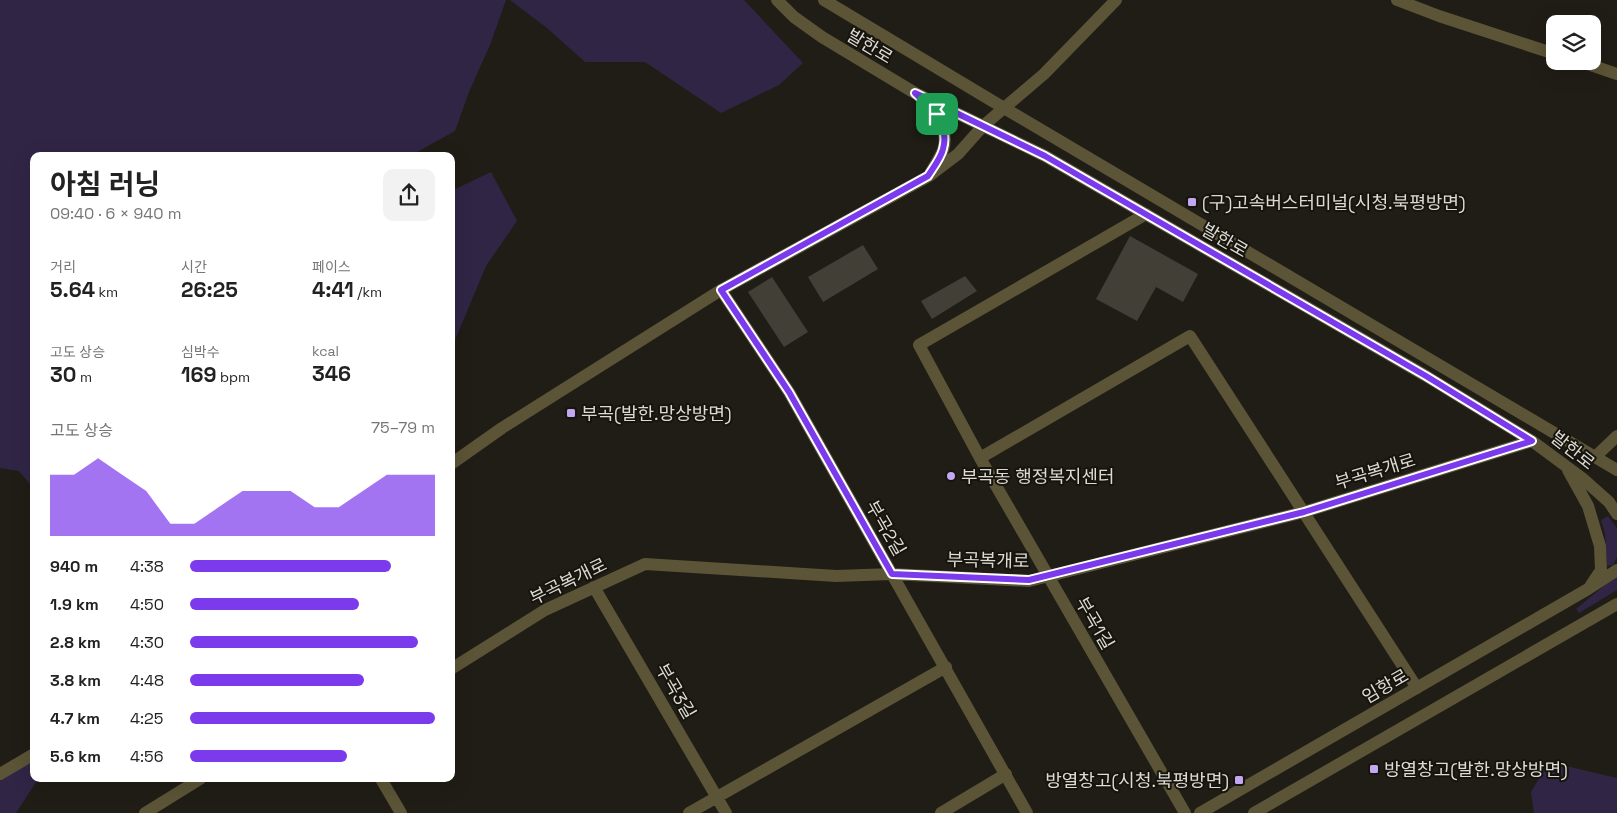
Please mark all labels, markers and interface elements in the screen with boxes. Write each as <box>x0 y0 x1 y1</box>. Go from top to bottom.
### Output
map controls <box>1546 15 1601 70</box>
button: layers <box>1546 15 1601 70</box>
street label: 발한로 <box>843 23 897 69</box>
pin <box>916 93 958 135</box>
icon: arrive <box>923 100 951 128</box>
text: 아침 러닝 <box>50 166 160 202</box>
button: share <box>383 169 435 221</box>
place label: (구)고속버스터미널(시청.북평방면) <box>1202 191 1466 214</box>
marker: (구)고속버스터미널(시청.북평방면) <box>1186 196 1198 208</box>
text: 09:40 · 6 × 940 m <box>50 203 181 224</box>
street label: 발한로 <box>1198 218 1252 262</box>
text: 거리 <box>50 258 76 276</box>
text: 시간 <box>181 258 207 276</box>
text: 페이스 <box>312 258 351 276</box>
text: 5.64 <box>50 276 95 303</box>
text: 26:25 <box>181 276 238 303</box>
text: 4:41 <box>312 276 354 303</box>
text: km <box>95 283 118 301</box>
text: /km <box>354 283 382 301</box>
text: kcal <box>312 342 339 360</box>
text: 고도 상승 <box>50 343 105 361</box>
text: 심박수 <box>181 343 220 361</box>
text: 346 <box>312 360 351 387</box>
text: 30 <box>50 361 76 388</box>
text: 169 <box>181 361 216 388</box>
text: m <box>76 368 92 386</box>
text: bpm <box>216 368 250 386</box>
place label: 부곡(발한.망상방면) <box>581 402 732 425</box>
marker: 부곡(발한.망상방면) <box>565 407 577 419</box>
text: 75–79 m <box>371 417 435 438</box>
text: 고도 상승 <box>50 420 113 441</box>
street label: 발한로 <box>1546 426 1600 474</box>
street label: 부곡복개로 <box>1332 448 1418 494</box>
place label: 부곡동 행정복지센터 <box>961 465 1115 488</box>
marker: 부곡동 행정복지센터 <box>945 470 957 482</box>
street label: 부곡2길 <box>861 496 911 560</box>
street label: 부곡복개로 <box>946 548 1030 572</box>
street label: 부곡복개로 <box>526 553 610 609</box>
text: 940 m <box>50 556 98 577</box>
text: 4:38 <box>130 556 164 577</box>
street label: 부곡1길 <box>1071 592 1119 654</box>
text: 1.9 km <box>50 594 99 615</box>
text: 4:50 <box>130 594 164 615</box>
text: 2.8 km <box>50 632 101 653</box>
text: 4:30 <box>130 632 164 653</box>
street label: 부곡3길 <box>651 659 701 723</box>
street label: 임항로 <box>1358 664 1412 708</box>
text: 3.8 km <box>50 670 101 691</box>
text: 4:48 <box>130 670 164 691</box>
text: 4.7 km <box>50 708 100 729</box>
text: 4:25 <box>130 708 163 729</box>
text: 5.6 km <box>50 746 101 767</box>
text: 4:56 <box>130 746 163 767</box>
place label: 방열창고(발한.망상방면) <box>1384 758 1568 781</box>
marker: 방열창고(발한.망상방면) <box>1368 763 1380 775</box>
place label: 방열창고(시청.북평방면) <box>1045 769 1229 792</box>
marker: 방열창고(시청.북평방면) <box>1233 774 1245 786</box>

